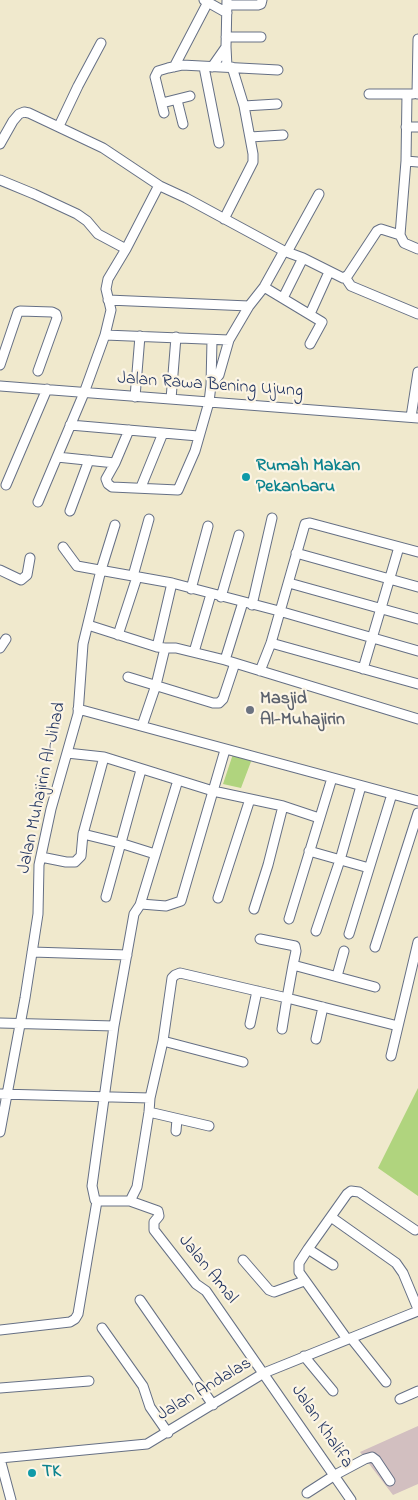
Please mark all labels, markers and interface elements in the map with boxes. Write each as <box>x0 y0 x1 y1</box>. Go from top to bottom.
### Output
street label: Jalan Rawa Bening Ujung <box>116 369 304 403</box>
place label: Rumah Makan Pekanbaru <box>256 456 360 498</box>
marker: Rumah Makan Pekanbaru <box>240 471 252 483</box>
place label: Masjid Al-Muhajirin <box>260 689 345 732</box>
street label: Jalan Muhajirin Al-Jihad <box>14 700 72 876</box>
marker: Masjid Al-Muhajirin <box>244 704 256 716</box>
street label: Jalan Amal <box>173 1231 241 1309</box>
street label: Jalan Andalas <box>154 1353 256 1427</box>
street label: Jalan Khalifa <box>285 1381 357 1473</box>
place label: TK <box>42 1462 61 1484</box>
marker: TK <box>26 1467 38 1479</box>

